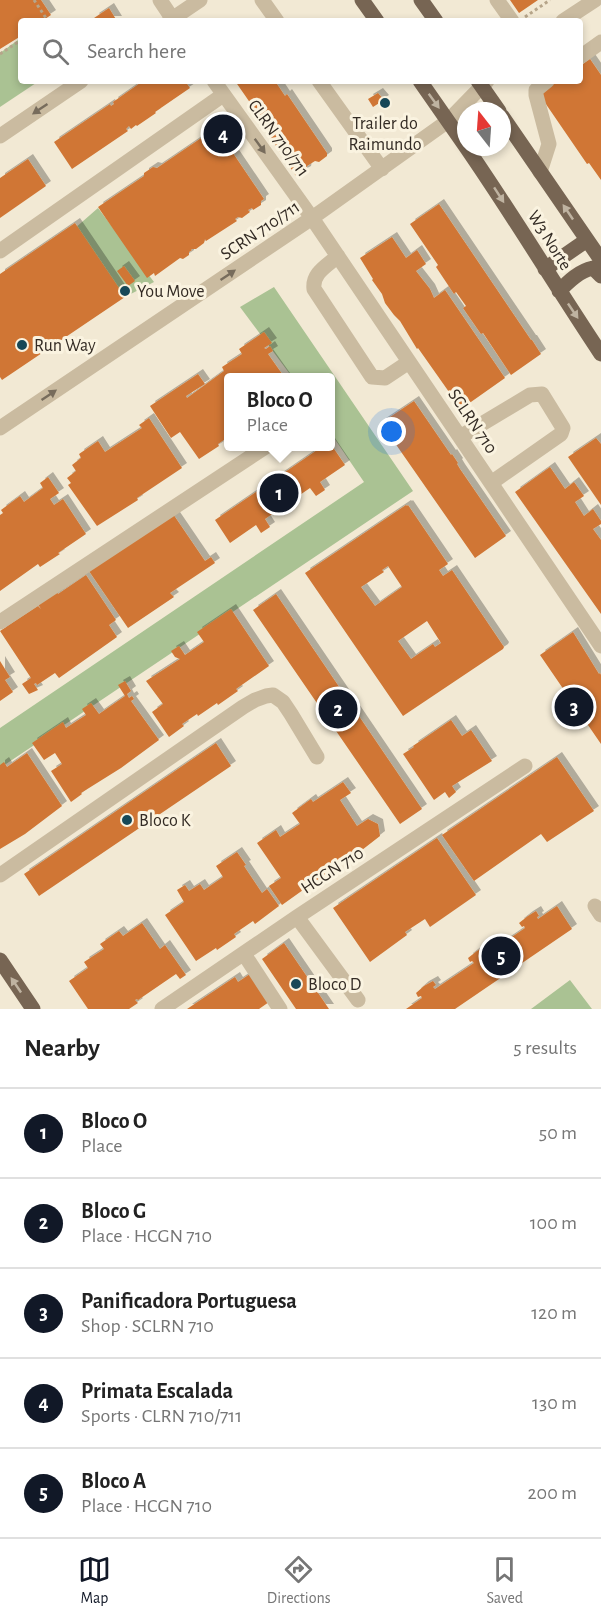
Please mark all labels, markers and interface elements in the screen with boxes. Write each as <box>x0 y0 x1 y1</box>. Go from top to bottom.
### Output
search box <box>18 18 583 84</box>
icon: search <box>39 35 72 68</box>
text: Search here <box>87 40 186 62</box>
one-way arrow <box>428 92 440 108</box>
marker: Trailer do Raimundo <box>378 96 392 110</box>
street label: CLRN 710/711 <box>244 97 312 180</box>
north arrow <box>457 102 511 156</box>
one-way arrow <box>33 103 49 115</box>
pin: 4 <box>204 112 242 156</box>
place label: Trailer do Raimundo <box>348 115 422 154</box>
one-way arrow <box>254 137 266 153</box>
one-way arrow <box>494 187 505 204</box>
street label: SCRN 710/711 <box>218 198 303 264</box>
one-way arrow <box>563 204 574 220</box>
street label: W3 Norte <box>524 207 574 274</box>
one-way arrow <box>220 270 236 281</box>
place label: You Move <box>137 283 204 301</box>
marker: You Move <box>118 284 132 298</box>
one-way arrow <box>567 303 579 319</box>
place label: Run Way <box>34 337 96 355</box>
marker: Run Way <box>15 338 29 352</box>
popup <box>224 373 335 451</box>
street label: SCLRN 710 <box>444 386 500 457</box>
text: Bloco O <box>246 389 313 411</box>
one-way arrow <box>40 390 57 401</box>
text: Place <box>246 415 288 435</box>
your location <box>377 417 406 446</box>
pin: 1 <box>260 470 298 516</box>
pin: 3 <box>554 684 594 730</box>
pin: 2 <box>318 686 358 732</box>
place label: Bloco K <box>139 812 191 830</box>
marker: Bloco K <box>120 813 134 827</box>
street label: HCGN 710 <box>298 844 367 898</box>
pin: 5 <box>482 934 520 978</box>
one-way arrow <box>11 976 22 993</box>
place label: Bloco D <box>308 976 361 994</box>
marker: Bloco D <box>289 977 303 991</box>
text: Nearby <box>24 1035 100 1061</box>
text: 5 results <box>513 1038 577 1058</box>
text: Bloco O <box>81 1110 147 1132</box>
text: 1 <box>40 1123 47 1143</box>
text: 50 m <box>539 1123 577 1143</box>
text: Place <box>81 1136 122 1156</box>
text: Bloco G <box>81 1200 146 1222</box>
text: 2 <box>39 1213 48 1233</box>
text: 100 m <box>530 1213 577 1233</box>
text: Place · HCGN 710 <box>81 1226 212 1246</box>
text: Panificadora Portuguesa <box>81 1290 297 1312</box>
text: 3 <box>39 1303 48 1323</box>
text: 120 m <box>531 1303 577 1323</box>
text: Shop · SCLRN 710 <box>81 1316 214 1336</box>
text: Primata Escalada <box>81 1380 233 1402</box>
text: 4 <box>38 1393 49 1413</box>
text: 130 m <box>532 1393 577 1413</box>
text: Sports · CLRN 710/711 <box>81 1406 242 1426</box>
text: Bloco A <box>81 1470 146 1492</box>
text: 5 <box>39 1483 48 1503</box>
text: 200 m <box>527 1483 577 1503</box>
text: Place · HCGN 710 <box>81 1496 212 1516</box>
tab: Map <box>78 1553 111 1608</box>
tab: Directions <box>267 1553 331 1608</box>
tab: Saved <box>486 1553 523 1608</box>

